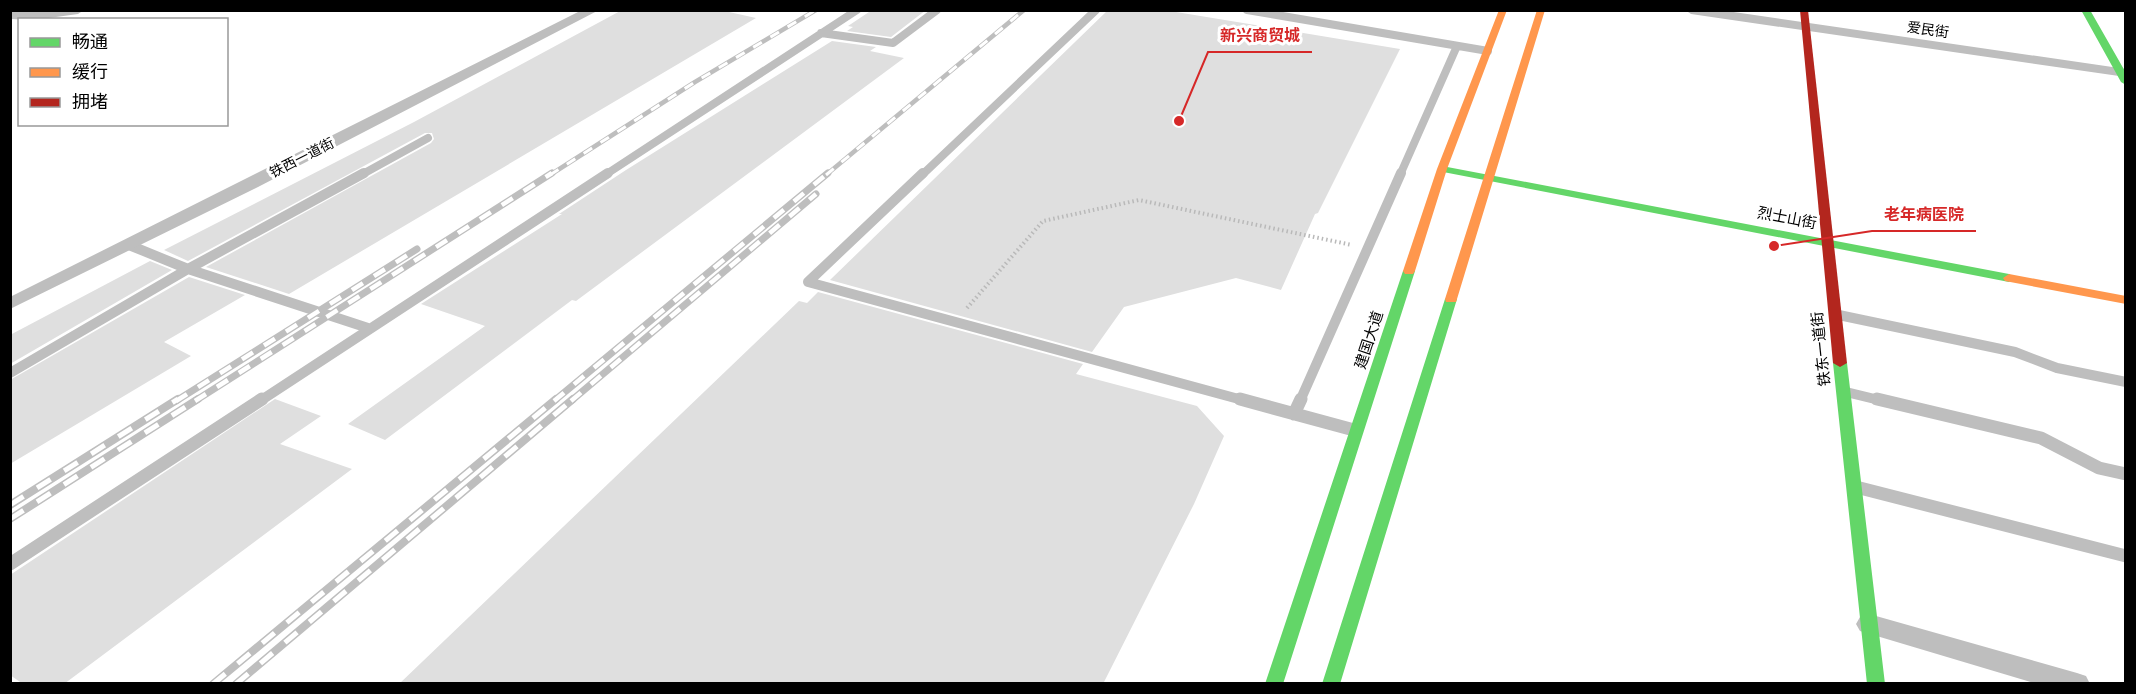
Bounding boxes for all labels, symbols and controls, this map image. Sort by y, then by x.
legend [18,18,228,126]
callout: 新兴商贸城 [1208,18,1312,52]
street label: 爱民街 [1906,19,1950,41]
text: 新兴商贸城 [1220,26,1300,45]
text: 畅通 [72,31,108,53]
text: 缓行 [72,61,108,83]
text: 拥堵 [72,91,108,113]
street label: 铁西一道街 [267,135,337,181]
callout: 老年病医院 [1872,197,1976,231]
street label: 烈士山街 [1756,203,1818,233]
text: 老年病医院 [1884,205,1964,224]
street label: 建国大道 [1351,309,1387,371]
street label: 铁东一道街 [1808,311,1834,387]

